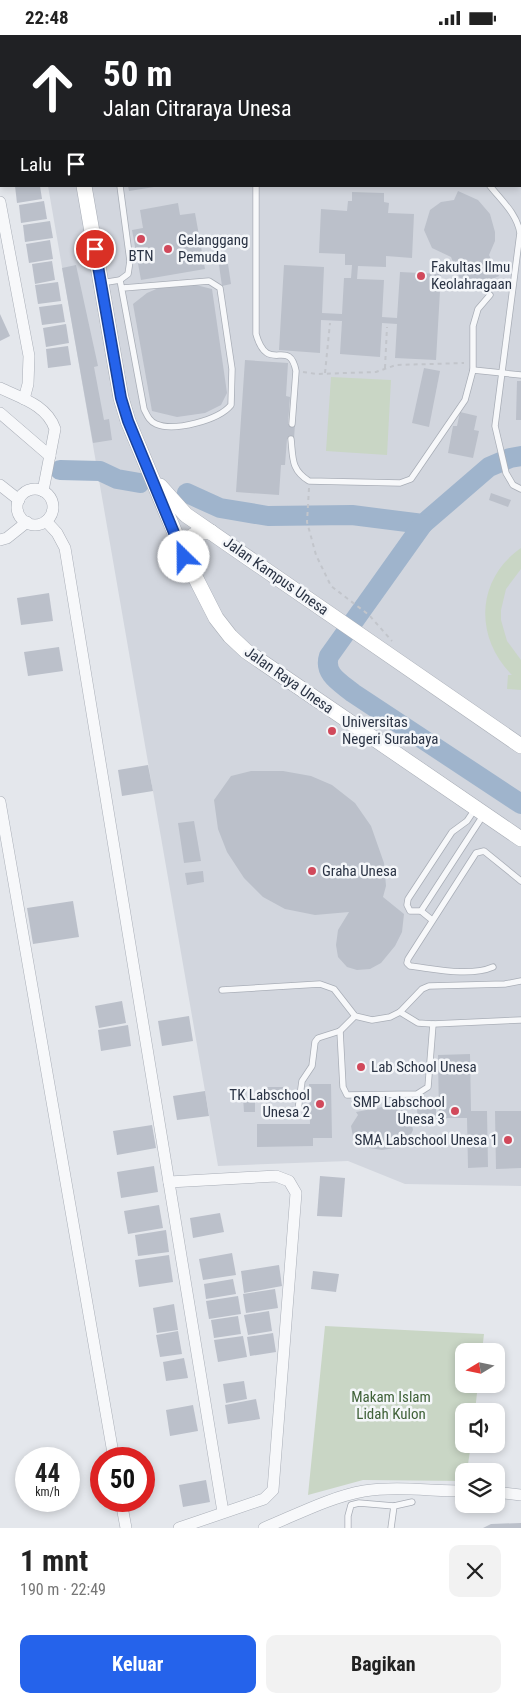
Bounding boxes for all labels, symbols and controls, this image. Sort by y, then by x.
text: 22:48 [25,6,69,29]
text: 50 m [103,54,172,95]
icon: ahead [20,55,85,120]
text: Jalan Citraraya Unesa [103,96,291,121]
icon: arrive [62,150,90,178]
text: Lalu [20,153,52,176]
pin [74,228,116,270]
place label: Gelanggang Pemuda [178,231,248,266]
marker: BTN [135,233,147,245]
icon: arrive [81,235,109,263]
marker: Gelanggang Pemuda [162,243,174,255]
place label: BTN [128,247,154,265]
place label: Fakultas Ilmu Keolahragaan [431,258,512,293]
marker: Fakultas Ilmu Keolahragaan [415,270,427,282]
position arrow [157,530,209,582]
street label: Jalan Kampus Unesa [220,533,332,619]
street label: Jalan Raya Unesa [241,643,337,717]
place label: Universitas Negeri Surabaya [342,713,439,748]
marker: Universitas Negeri Surabaya [326,725,338,737]
place label: Graha Unesa [322,862,397,880]
marker: Graha Unesa [306,865,318,877]
place label: Lab School Unesa [371,1058,477,1076]
marker: Lab School Unesa [355,1061,367,1073]
place label: TK Labschool Unesa 2 [229,1086,310,1121]
place label: SMP Labschool Unesa 3 [353,1093,445,1128]
marker: TK Labschool Unesa 2 [314,1098,326,1110]
marker: SMP Labschool Unesa 3 [449,1105,461,1117]
place label: SMA Labschool Unesa 1 [354,1131,498,1149]
marker: SMA Labschool Unesa 1 [502,1134,514,1146]
north arrow [455,1343,505,1393]
map controls [455,1343,505,1513]
park label: Makam Islam Lidah Kulon [351,1388,431,1423]
button: sound [455,1403,505,1453]
speed limit sign: 50 [90,1447,155,1512]
text: 44 [35,1459,60,1488]
button: layers [455,1463,505,1513]
text: km/h [35,1485,60,1499]
text: 1 mnt [20,1543,88,1578]
button: close [449,1545,501,1597]
text: 190 m · 22:49 [20,1580,106,1599]
button: Keluar [20,1635,256,1693]
button: Bagikan [266,1635,501,1693]

